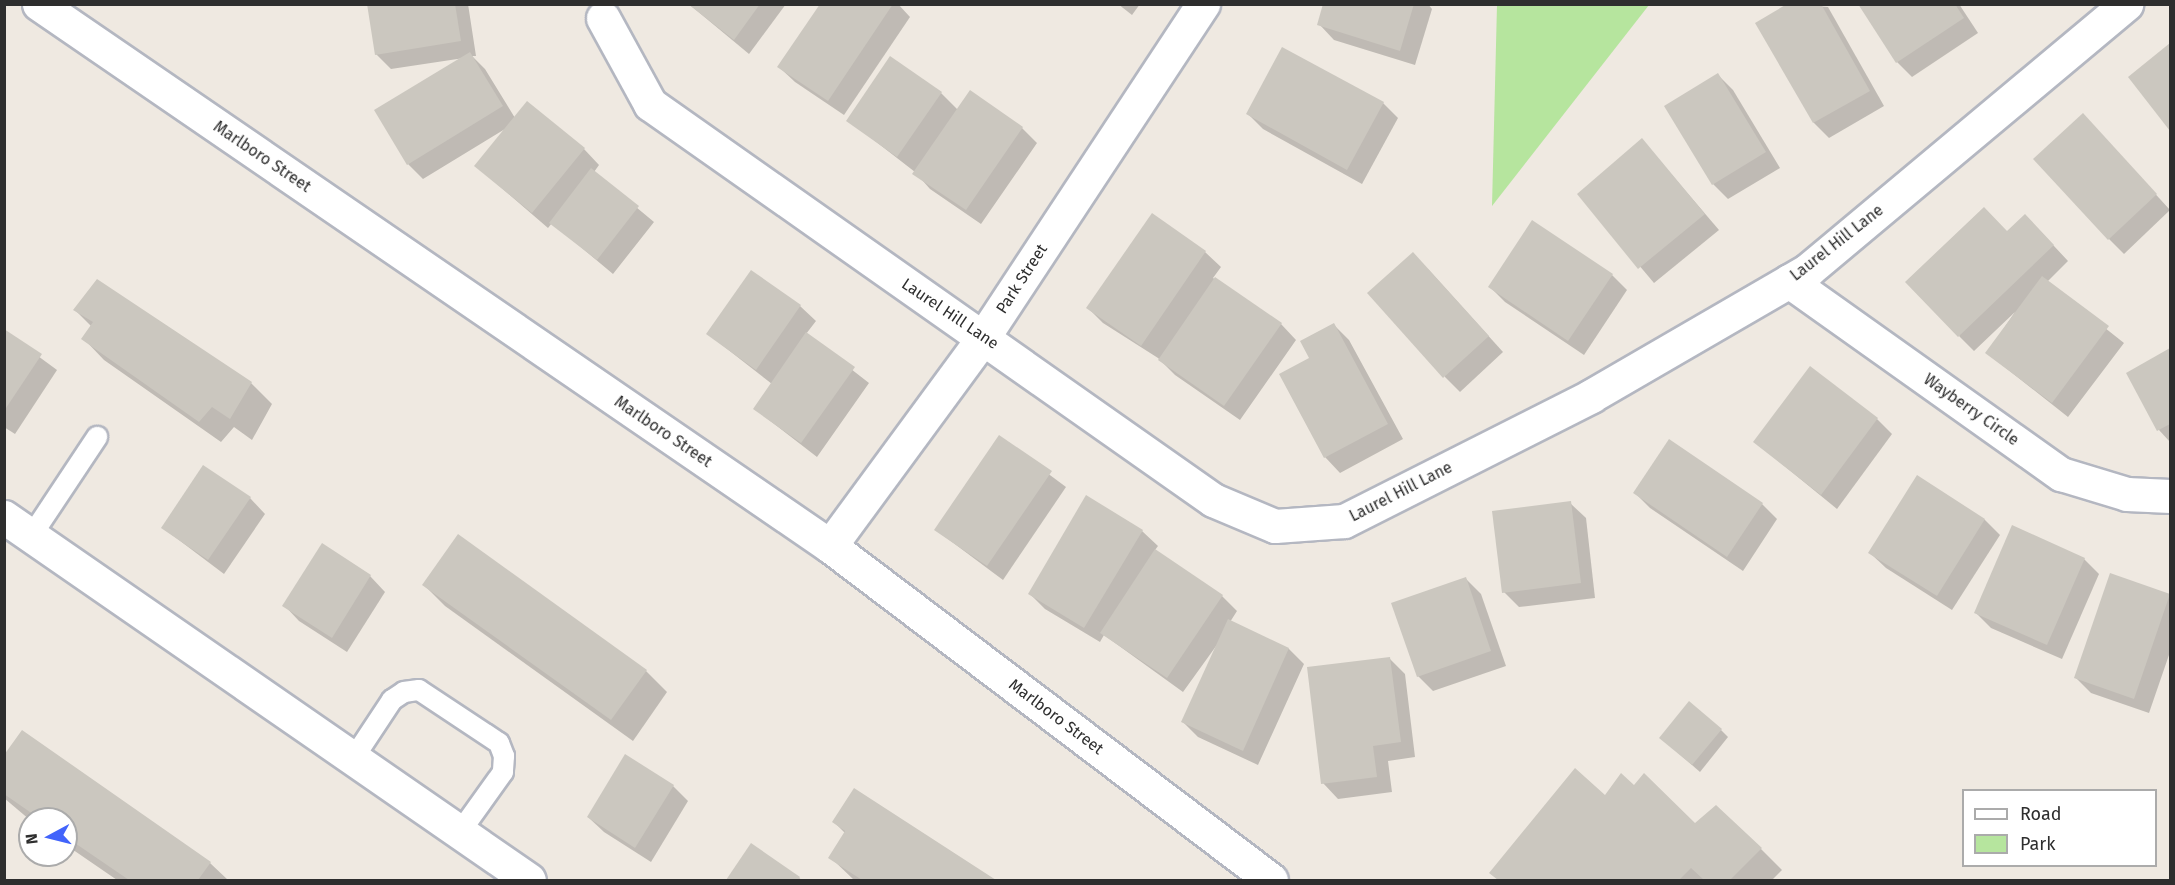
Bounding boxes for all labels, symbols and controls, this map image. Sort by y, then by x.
street label: Marlboro Street [210,117,314,197]
street label: Laurel Hill Lane [1787,201,1887,285]
street label: Park Street [992,241,1052,317]
street label: Laurel Hill Lane [898,275,1002,353]
street label: Wayberry Circle [1920,370,2022,450]
street label: Marlboro Street [611,392,715,472]
street label: Laurel Hill Lane [1346,458,1456,526]
street label: Marlboro Street [1005,675,1107,759]
legend [1962,789,2157,867]
text: Road [2020,803,2062,825]
north arrow [18,807,78,867]
text: N [22,833,42,845]
text: Park [2020,833,2055,855]

